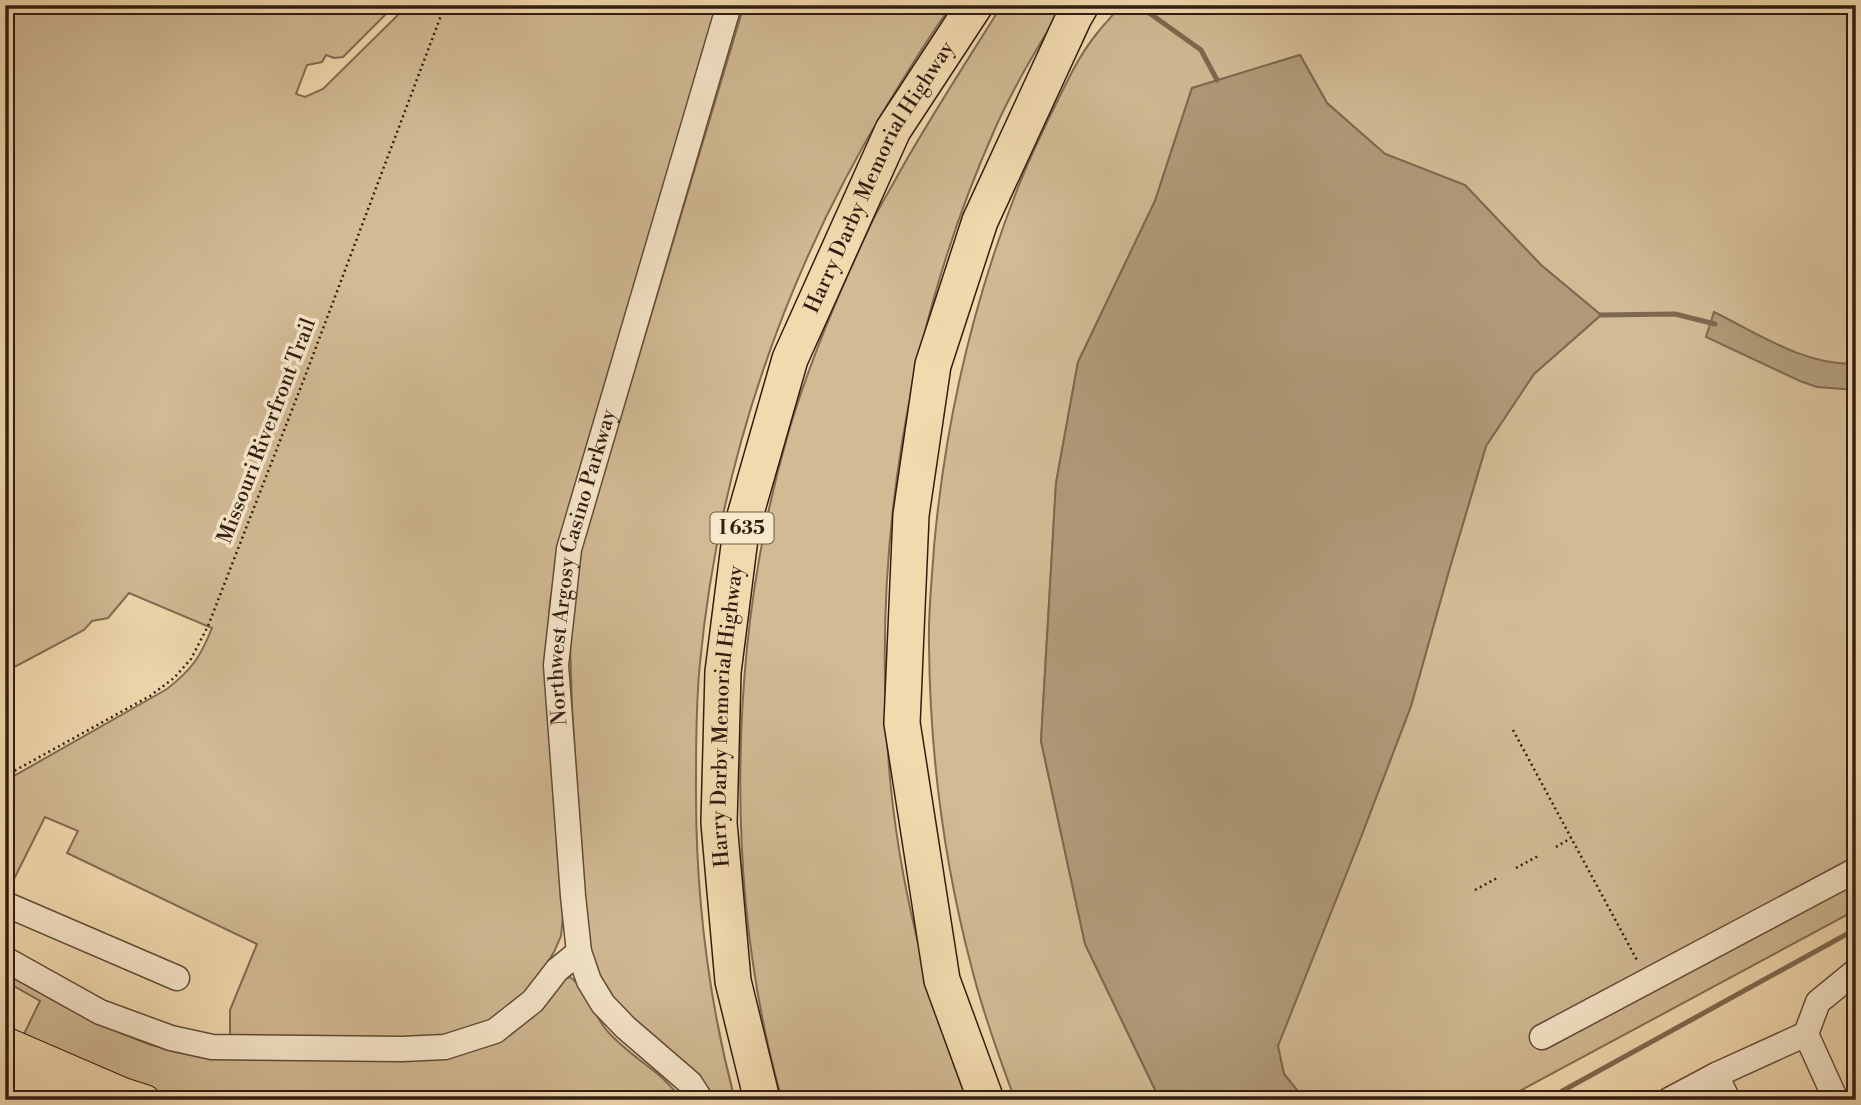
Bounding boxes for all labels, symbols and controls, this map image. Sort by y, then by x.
street label: Harry Darby Memorial Highway [799,36,961,317]
street label: Missouri Riverfront Trail [212,315,322,547]
street label: Northwest Argosy Casino Parkway [543,406,623,726]
road number: I 635 [710,512,774,544]
street label: Harry Darby Memorial Highway [706,563,749,869]

